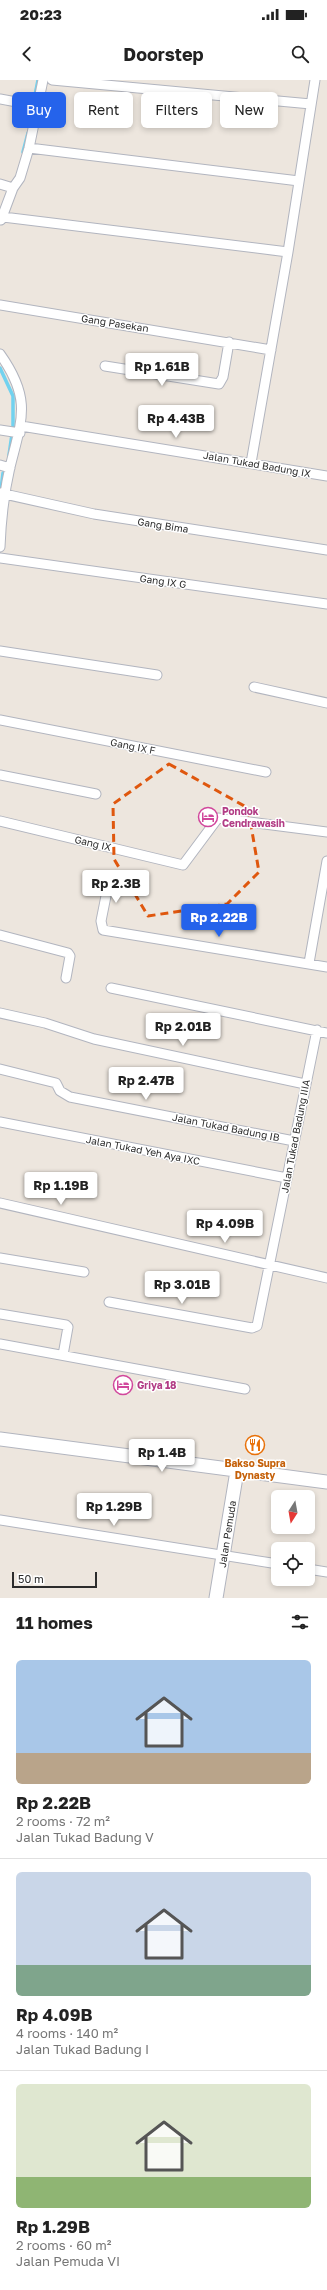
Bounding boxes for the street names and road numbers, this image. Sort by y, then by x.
street label: Gang Pasekan [80,312,150,334]
street label: Jalan Tukad Badung IX [202,449,312,479]
street label: Gang Bima [137,515,189,535]
street label: Gang IX G [139,572,187,590]
street label: Gang IX F [109,736,157,756]
street label: Gang IX [74,833,113,853]
street label: Jalan Tukad Badung IIIA [278,1078,312,1194]
street label: Jalan Tukad Badung IB [171,1111,281,1143]
street label: Jalan Tukad Yeh Aya IXC [85,1133,201,1167]
street label: Jalan Pemuda [216,1500,238,1568]

